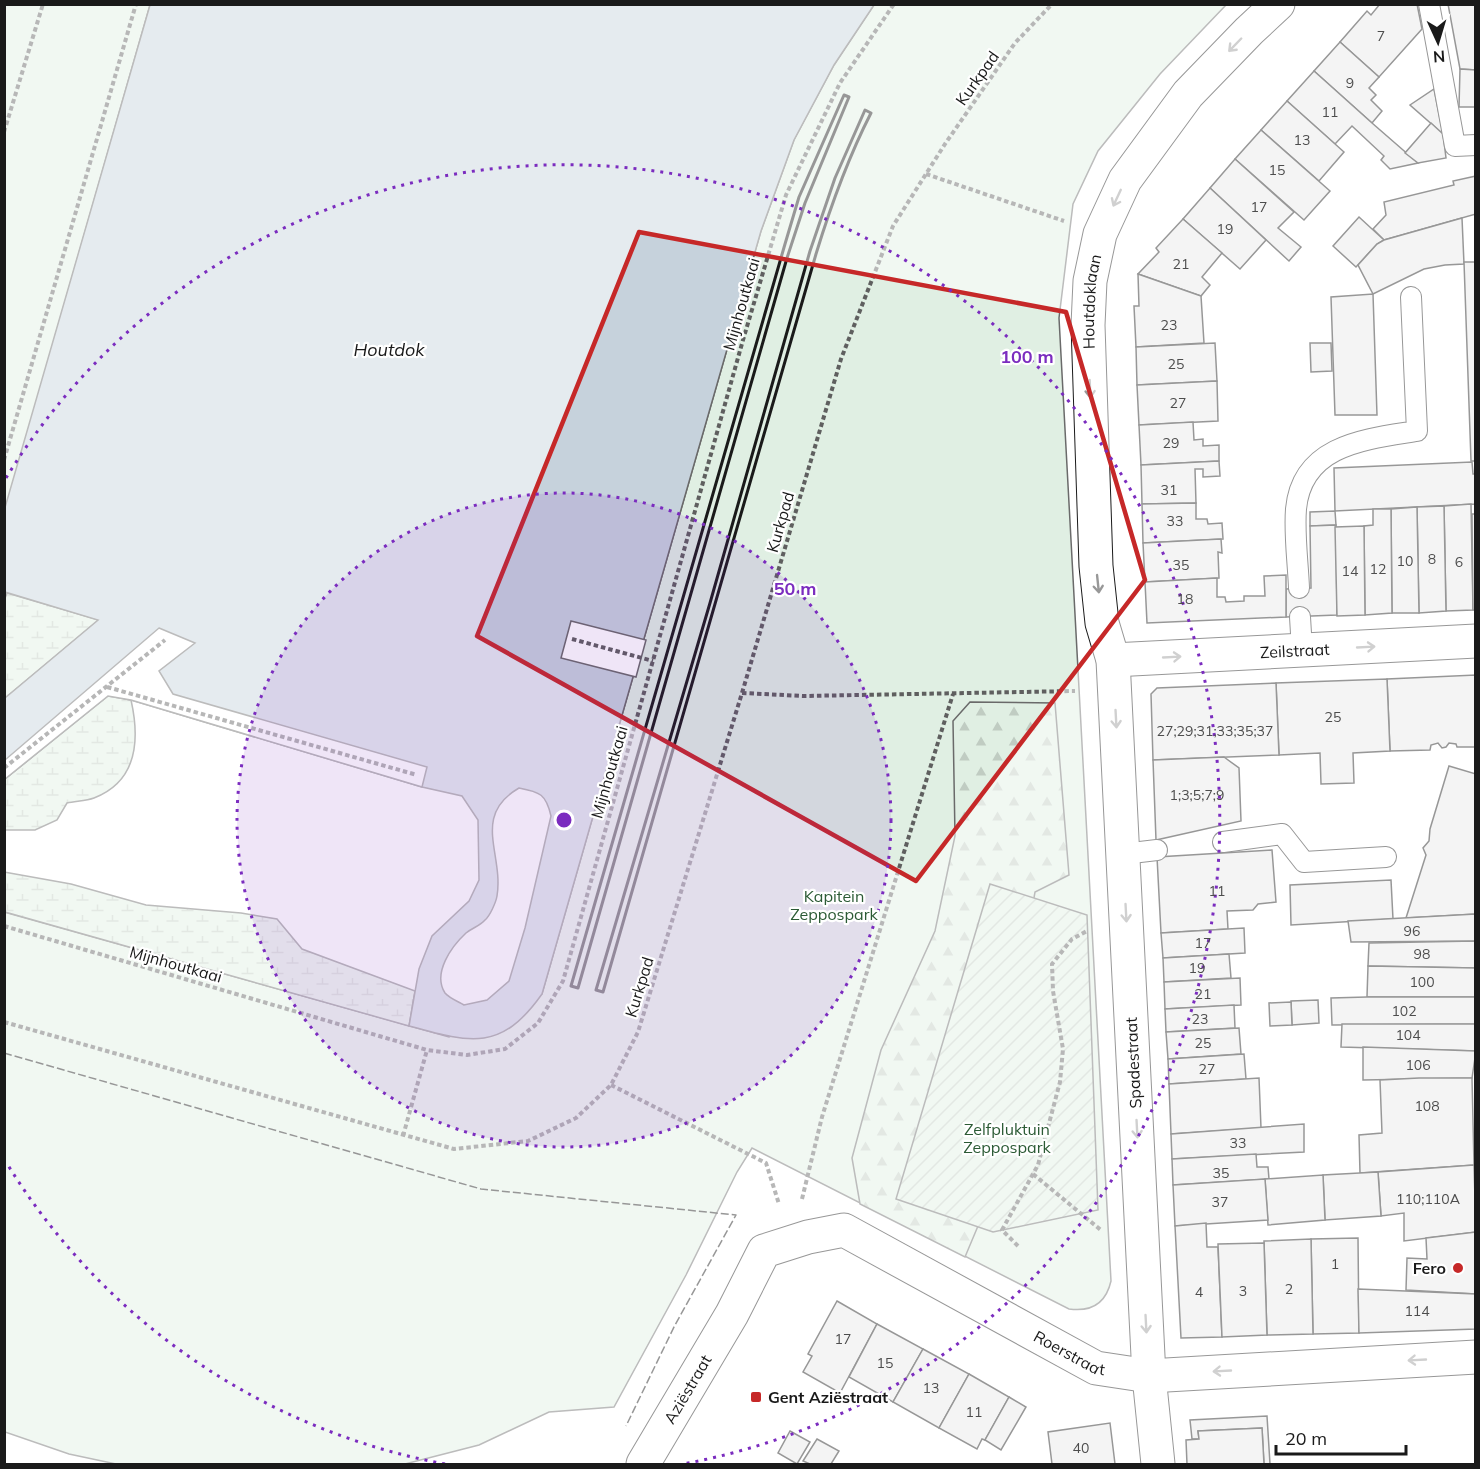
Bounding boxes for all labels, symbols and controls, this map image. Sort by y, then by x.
north arrow [1408,12,1468,72]
house number: 7 [1377,27,1385,45]
one-way arrow [1228,37,1243,52]
street label: Kurkpad [951,47,1003,109]
text: N [1432,47,1446,67]
house number: 9 [1346,74,1354,92]
house number: 11 [1322,103,1338,121]
house number: 13 [1294,131,1310,149]
house number: 15 [1269,161,1285,179]
one-way arrow [1110,189,1122,207]
house number: 17 [1251,198,1267,216]
house number: 19 [1217,220,1233,238]
street label: Houtdoklaan [1078,252,1105,350]
street label: Mijnhoutkaai [718,255,764,353]
house number: 21 [1173,255,1189,273]
house number: 23 [1161,316,1177,334]
water label: Houtdok [353,338,425,361]
text: 100 m [1000,345,1054,368]
house number: 25 [1168,355,1184,373]
one-way arrow [1085,378,1096,398]
house number: 27 [1170,394,1186,412]
house number: 29 [1163,434,1179,452]
house number: 31 [1161,481,1177,499]
street label: Kurkpad [762,489,798,555]
house number: 33 [1167,512,1183,530]
house number: 8 [1428,550,1436,568]
house number: 10 [1397,552,1413,570]
house number: 6 [1455,553,1463,571]
house number: 35 [1173,556,1189,574]
house number: 12 [1370,560,1386,578]
house number: 14 [1342,562,1359,580]
one-way arrow [1093,573,1104,593]
text: 50 m [774,577,816,600]
house number: 18 [1177,590,1193,608]
street label: Zeilstraat [1259,639,1330,662]
one-way arrow [1356,641,1376,652]
one-way arrow [1161,652,1181,663]
one-way arrow [1111,708,1122,728]
house number: 25 [1325,708,1341,726]
house number: 27;29;31;33;35;37 [1157,722,1273,740]
street label: Mijnhoutkaai [586,723,632,821]
house number: 1;3;5;7;9 [1170,786,1224,804]
centre of rings [554,810,574,830]
house number: 11 [1209,882,1225,900]
park label: Kapitein Zeppospark [790,886,879,924]
one-way arrow [1121,903,1132,923]
house number: 96 [1404,922,1420,940]
house number: 17 [1195,934,1211,952]
street label: Mijnhoutkaai [127,941,225,987]
house number: 98 [1414,945,1430,963]
street label: Kurkpad [620,954,658,1020]
house number: 19 [1189,959,1205,977]
house number: 100 [1409,973,1435,991]
house number: 21 [1195,985,1211,1003]
house number: 102 [1391,1002,1417,1020]
house number: 23 [1192,1010,1208,1028]
street label: Spadestraat [1121,1016,1145,1109]
house number: 104 [1395,1026,1421,1044]
house number: 25 [1195,1034,1211,1052]
house number: 106 [1405,1056,1431,1074]
house number: 27 [1199,1060,1215,1078]
house number: 108 [1414,1097,1440,1115]
park label: Zelfpluktuin Zeppospark [963,1119,1052,1157]
one-way arrow [1131,1119,1142,1139]
house number: 33 [1230,1134,1246,1152]
house number: 35 [1213,1164,1229,1182]
house number: 110;110A [1396,1190,1461,1208]
house number: 37 [1212,1193,1228,1211]
house number: 1 [1331,1255,1339,1273]
place label: Fero [1413,1258,1446,1278]
marker: Fero [1451,1261,1465,1275]
house number: 2 [1285,1280,1293,1298]
house number: 3 [1239,1282,1247,1300]
house number: 4 [1195,1283,1204,1301]
house number: 114 [1404,1302,1430,1320]
one-way arrow [1141,1313,1152,1333]
street label: Roerstraat [1030,1326,1107,1379]
house number: 17 [835,1330,851,1348]
street label: Aziëstraat [659,1351,716,1427]
house number: 15 [877,1354,893,1372]
one-way arrow [1408,1355,1428,1366]
one-way arrow [1213,1366,1233,1377]
house number: 13 [923,1379,939,1397]
place label: Gent Aziëstraat [768,1387,888,1407]
marker: Gent Aziëstraat [749,1390,763,1404]
house number: 11 [966,1403,982,1421]
scale bar [1276,1418,1406,1456]
text: 20 m [1285,1427,1327,1450]
house number: 40 [1073,1439,1089,1457]

